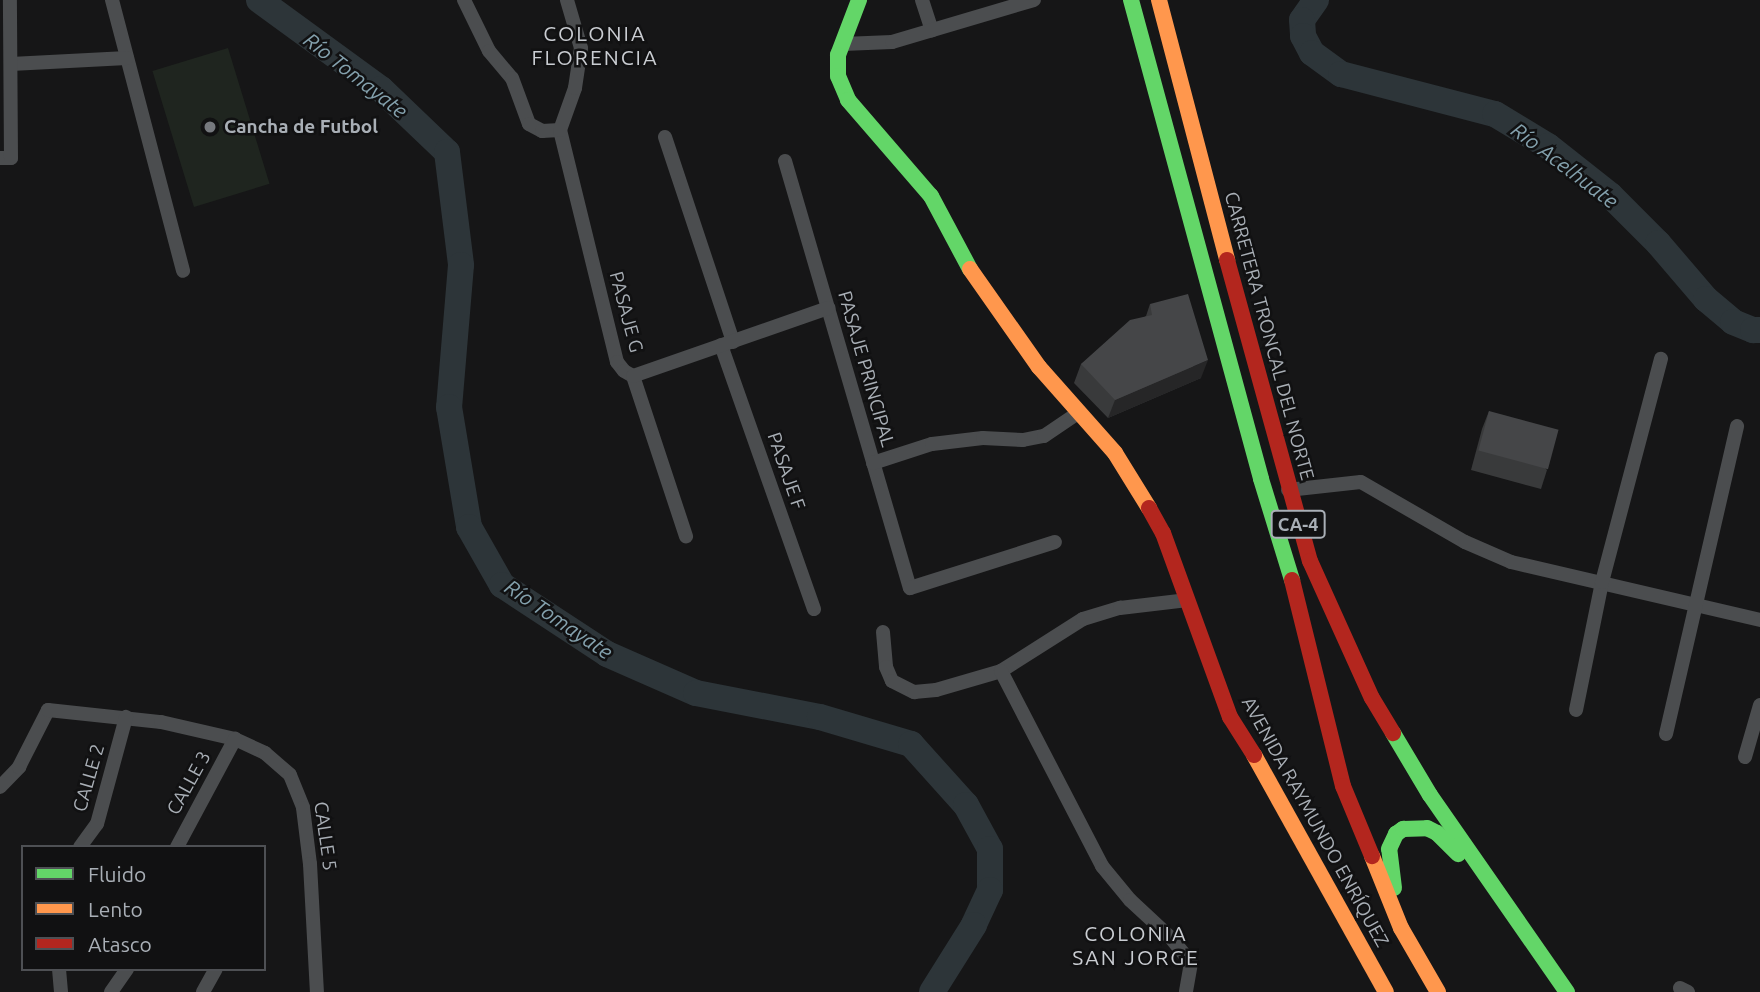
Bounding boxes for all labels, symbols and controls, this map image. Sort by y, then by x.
district label: COLONIA FLORENCIA [533,20,657,70]
water label: Río Tomayate [299,27,413,123]
place label: Cancha de Futbol [224,116,378,138]
water label: Río Acelhuate [1507,117,1623,213]
marker: Cancha de Futbol [202,119,218,135]
street label: CARRETERA TRONCAL DEL NORTE [1219,189,1319,483]
street label: PASAJE G [604,269,648,355]
street label: PASAJE PRINCIPAL [833,288,899,450]
street label: PASAJE F [762,429,810,513]
road number: CA-4 [1270,510,1326,538]
water label: Río Tomayate [500,574,618,664]
street label: AVENIDA RAYMUNDO ENRÍQUEZ [1237,693,1393,951]
street label: CALLE 2 [68,741,110,815]
street label: CALLE 3 [162,747,216,819]
street label: CALLE 5 [309,800,341,872]
legend [21,845,266,971]
text: Fluido [88,862,146,886]
text: Lento [88,897,143,921]
district label: COLONIA SAN JORGE [1073,920,1199,970]
text: Atasco [88,932,152,956]

